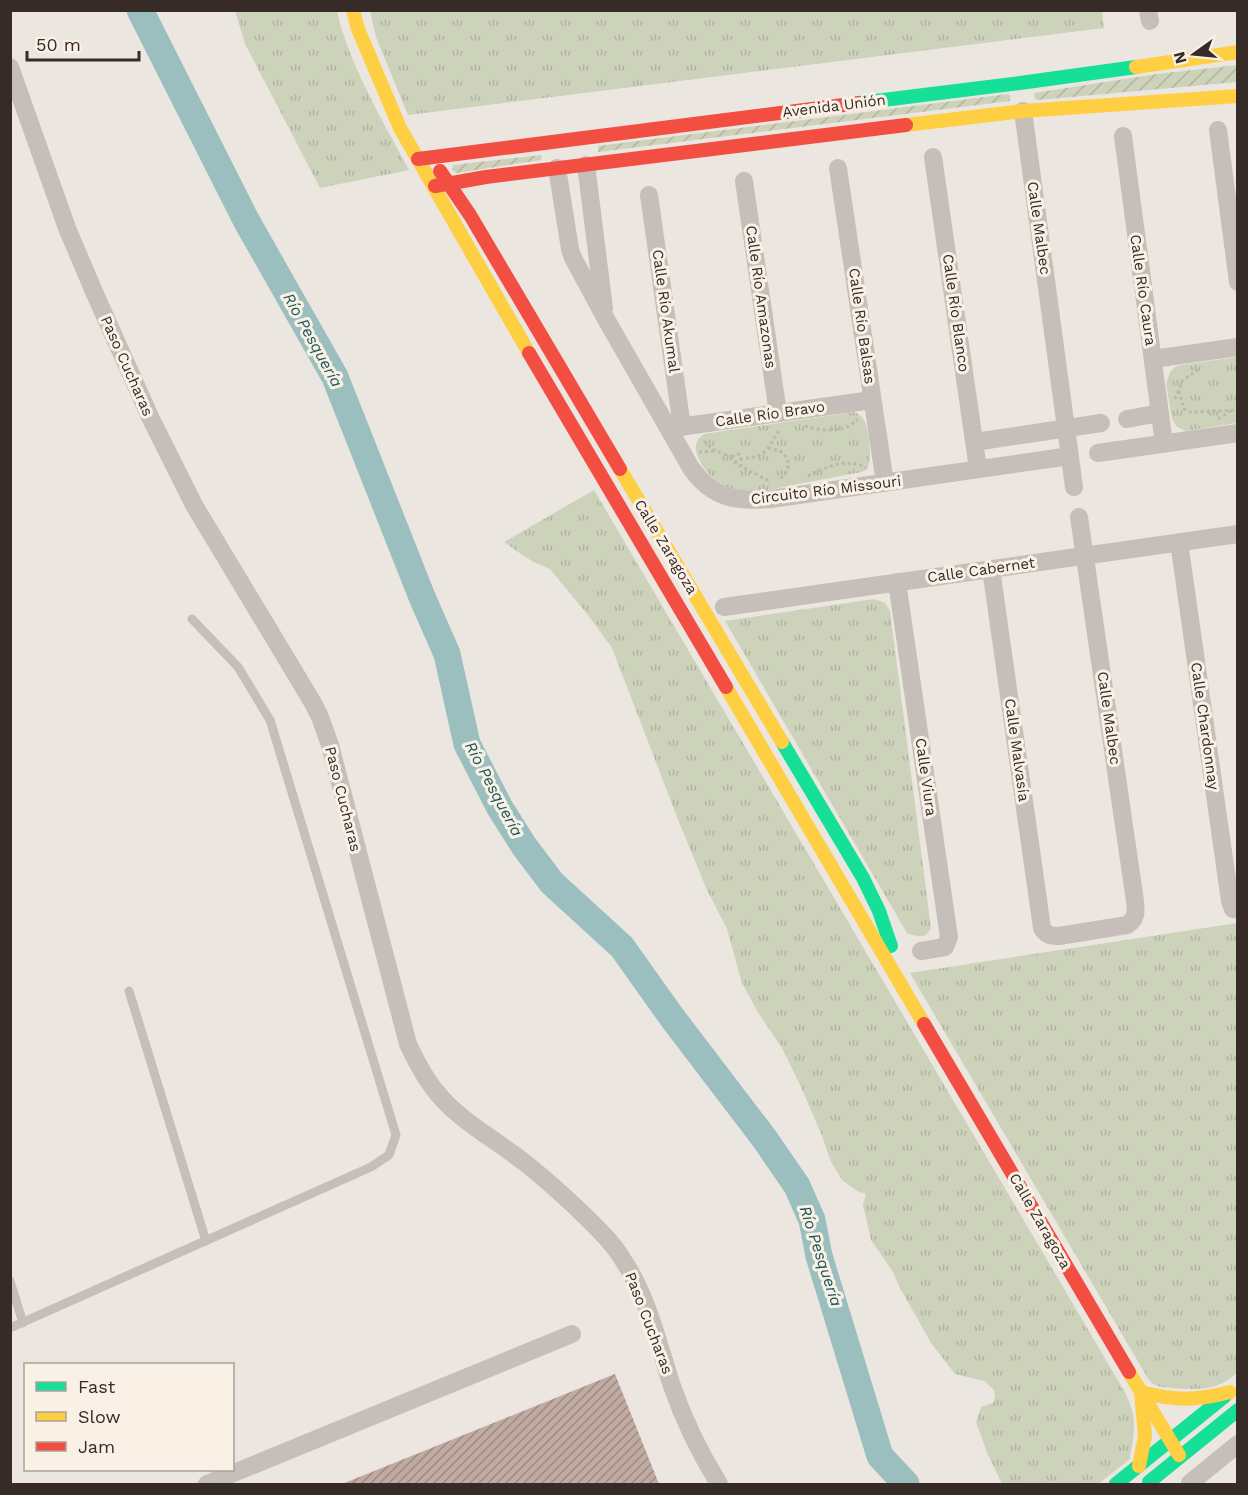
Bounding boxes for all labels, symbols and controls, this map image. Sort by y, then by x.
scale bar [27,24,140,62]
north arrow [1164,24,1224,84]
text: 50 m [36,34,81,55]
text: N [1169,50,1191,66]
street label: Avenida Unión [781,91,887,121]
street label: Calle Malbec [1024,180,1054,276]
street label: Calle Río Amazonas [742,224,780,370]
street label: Calle Río Caura [1126,233,1160,347]
street label: Calle Río Akumal [648,248,684,374]
street label: Calle Río Blanco [939,253,973,373]
street label: Calle Río Balsas [845,267,879,385]
water label: Río Pesquería [279,290,347,391]
street label: Paso Cucharas [97,313,157,419]
street label: Calle Río Bravo [714,397,826,431]
street label: Circuito Río Missouri [750,472,902,508]
street label: Calle Zaragoza [631,496,702,598]
street label: Calle Cabernet [926,553,1037,586]
street label: Calle Chardonnay [1187,661,1223,791]
street label: Calle Malbec [1094,670,1124,766]
street label: Calle Malvasía [1001,697,1033,803]
street label: Calle Viura [912,737,940,818]
water label: Río Pesquería [461,738,527,840]
street label: Paso Cucharas [321,745,365,854]
street label: Calle Zaragoza [1005,1170,1075,1272]
water label: Río Pesquería [796,1203,846,1309]
street label: Paso Cucharas [621,1270,677,1377]
legend [24,1363,234,1471]
text: Fast [78,1376,116,1397]
text: Slow [78,1406,121,1427]
text: Jam [78,1436,115,1457]

